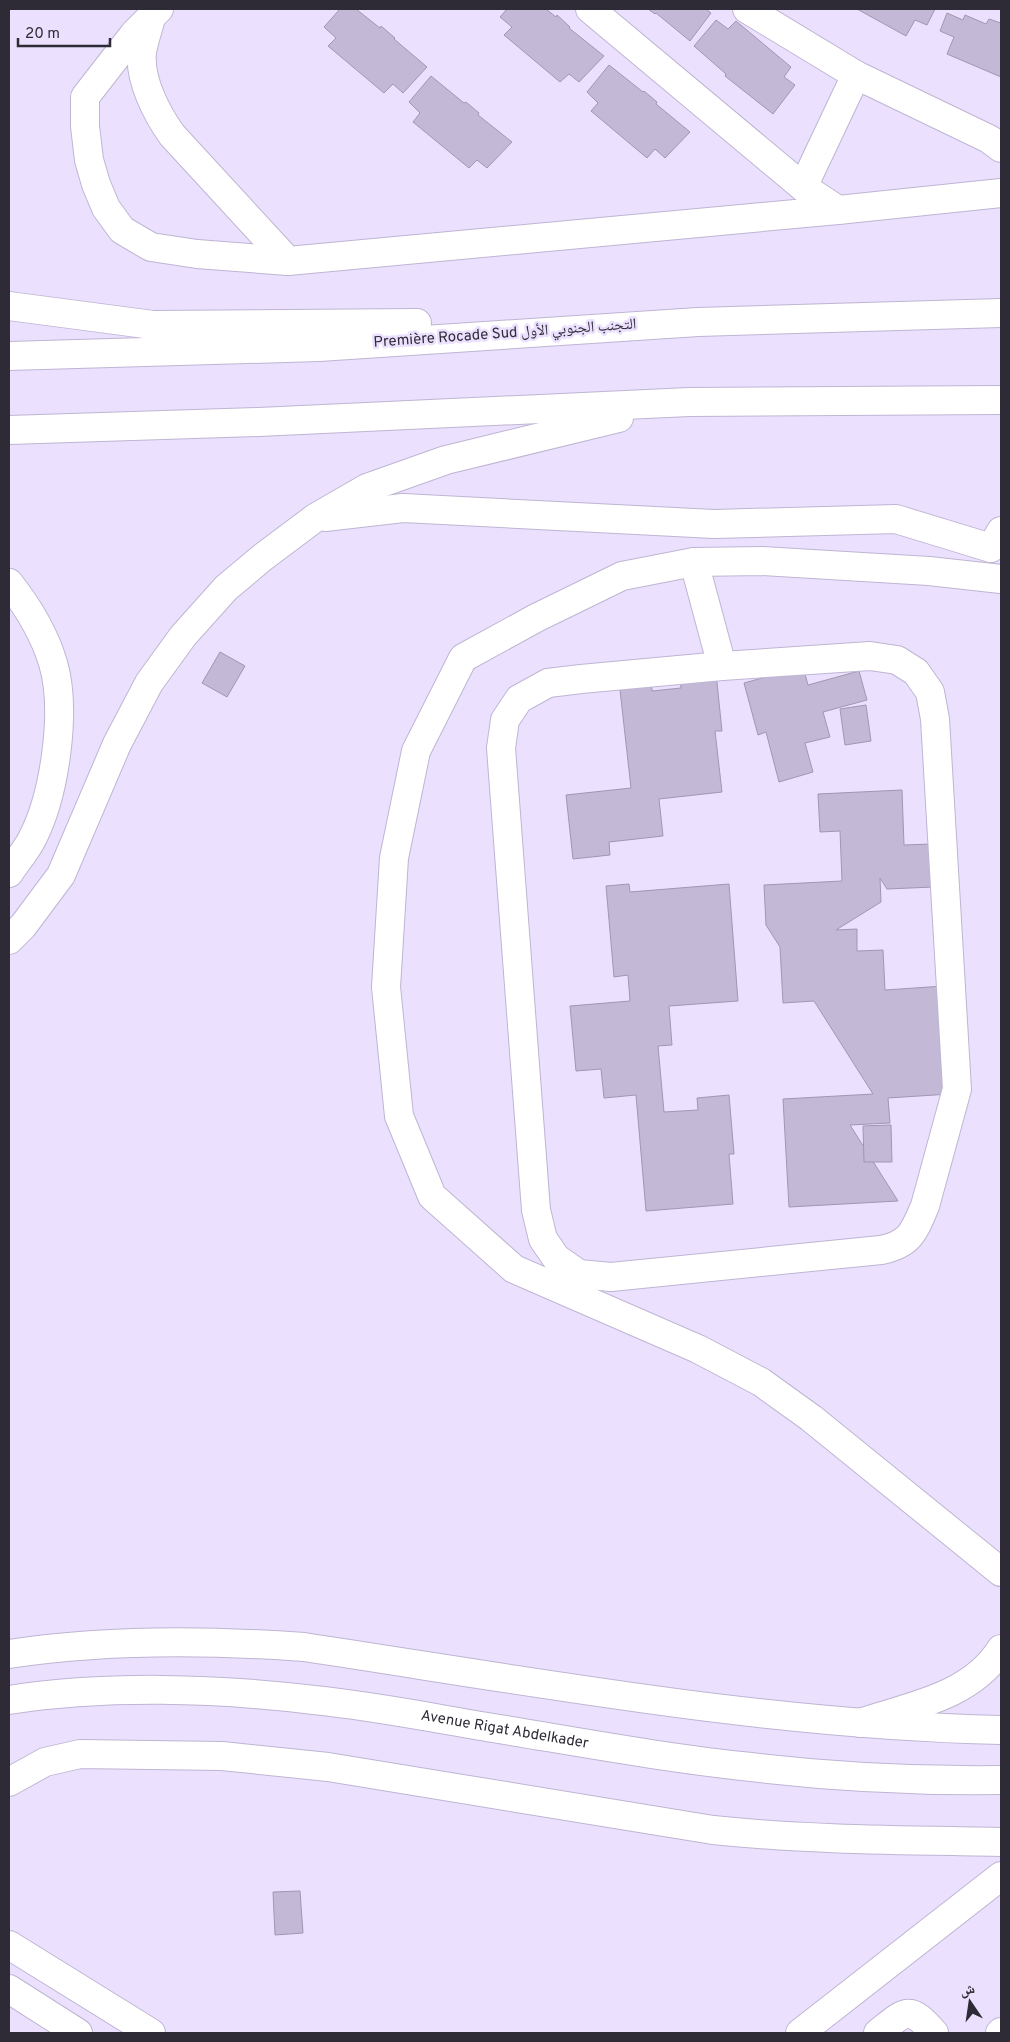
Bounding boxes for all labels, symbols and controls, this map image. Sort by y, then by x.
scale bar [18,15,110,47]
text: 20 m [25,25,60,44]
street label: Première Rocade Sud التجنب الجنوبي الأول [373,315,637,353]
street label: Avenue Rigat Abdelkader [419,1706,590,1753]
north arrow [945,1977,995,2027]
text: ش [958,1981,977,2001]

